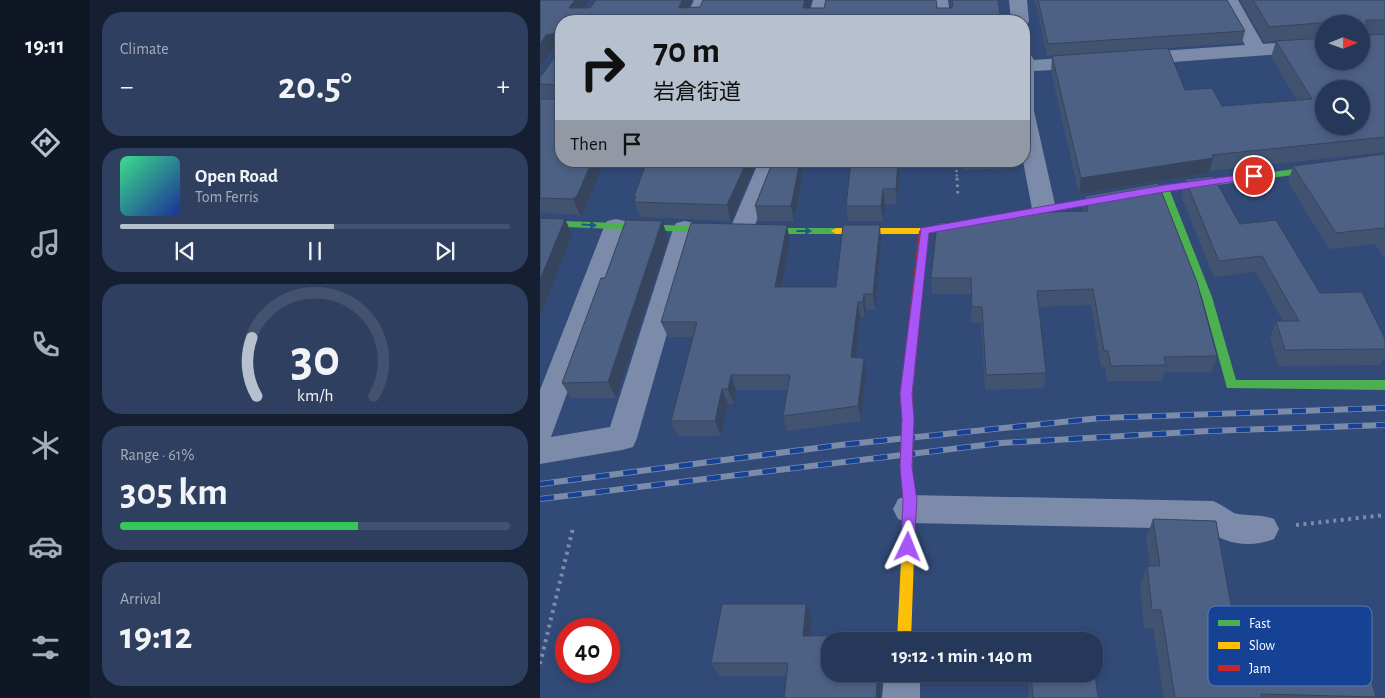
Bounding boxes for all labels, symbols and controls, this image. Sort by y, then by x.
north arrow [1315,15,1370,70]
map controls [1315,15,1370,135]
text: 70 m [653,34,720,69]
text: 19:11 [25,35,65,57]
icon: right [570,35,635,100]
text: Climate [120,41,169,57]
text: 20.5° [278,68,352,106]
text: − [120,73,133,101]
text: + [497,73,510,101]
button: search [1315,80,1370,135]
text: 岩倉街道 [653,81,741,103]
icon: directions [28,125,63,160]
icon: arrive [618,130,646,158]
text: Then [570,135,608,154]
pin [1233,155,1275,197]
icon: arrive [1240,162,1268,190]
text: Open Road [195,167,278,186]
text: Tom Ferris [195,189,259,205]
one-way arrow [581,222,597,230]
icon: music [28,226,63,261]
one-way arrow [796,227,812,235]
icon: previous [171,237,199,265]
icon: pause [301,237,329,265]
icon: next [431,237,459,265]
icon: phone [28,327,63,362]
text: 30 [290,333,340,385]
text: km/h [297,387,333,405]
icon: climate [28,428,63,463]
text: Range · 61% [120,447,194,463]
text: 305 km [120,474,228,512]
position arrow [881,520,933,572]
icon: car [28,529,63,564]
text: Arrival [120,591,161,607]
legend [1208,606,1372,686]
text: Fast [1249,617,1271,631]
text: 19:12 [120,618,192,656]
speed limit sign: 40 [555,618,620,683]
icon: filters [28,630,63,665]
text: Slow [1249,639,1276,653]
text: 19:12 · 1 min · 140 m [892,647,1032,666]
text: Jam [1249,662,1271,676]

